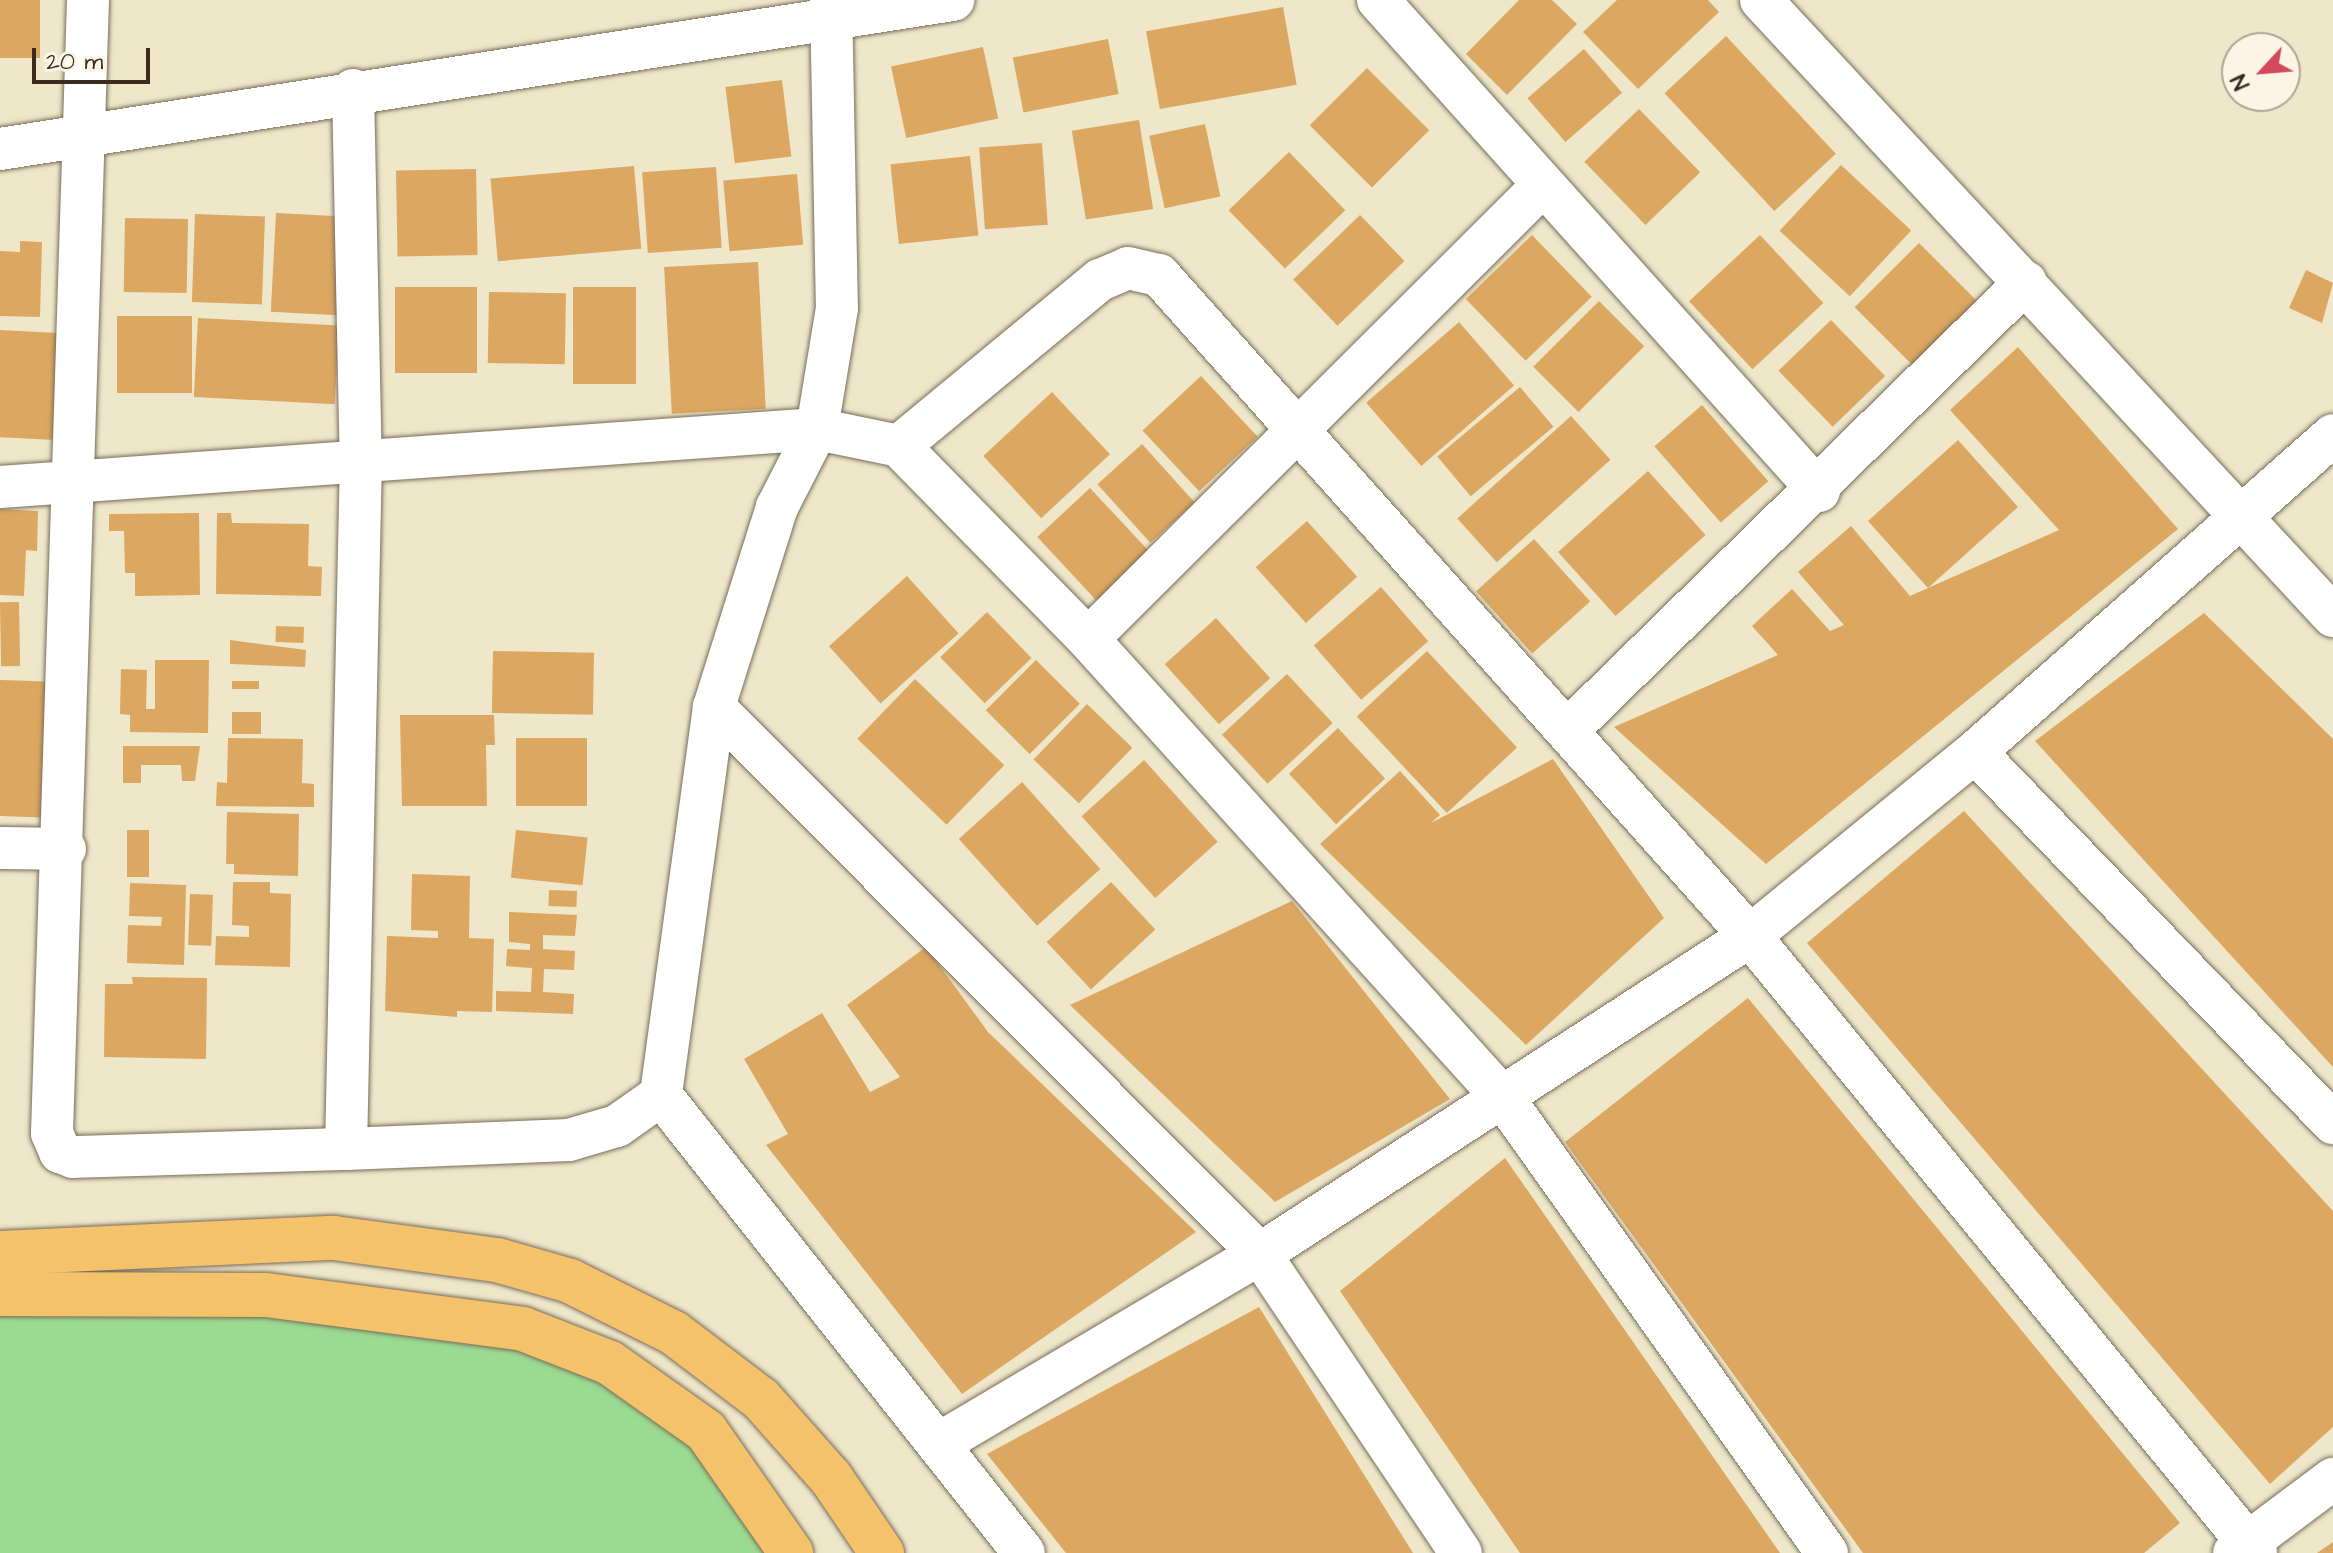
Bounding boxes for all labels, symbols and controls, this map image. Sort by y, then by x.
scale bar [36,32,154,82]
north arrow [2221,32,2301,112]
text: 20 m [46,45,103,79]
text: N [2224,69,2258,95]

